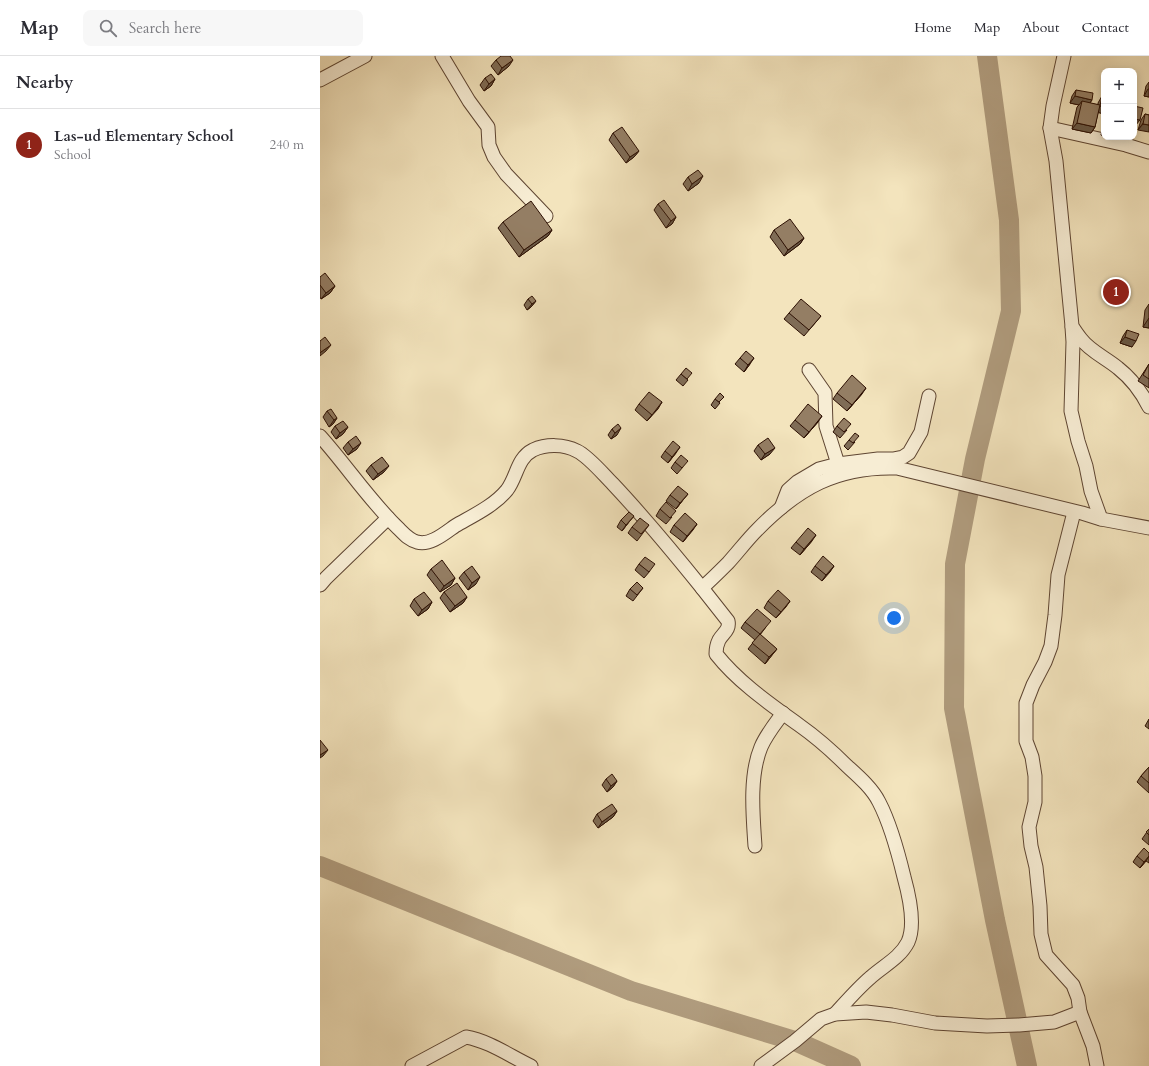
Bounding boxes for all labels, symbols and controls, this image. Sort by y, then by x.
search box [83,10,363,46]
text: Map [20,15,59,41]
icon: search [97,17,119,39]
text: Search here [129,18,201,38]
text: Home [914,18,952,37]
text: Map [974,18,1000,37]
text: About [1022,18,1059,37]
text: Contact [1081,18,1129,37]
map controls [1101,68,1137,140]
button: + [1101,68,1137,104]
text: Nearby [16,71,73,94]
button: − [1101,104,1137,140]
text: Las-ud Elementary School [54,126,234,146]
text: 1 [26,136,32,154]
text: 240 m [270,136,304,154]
text: School [54,146,91,164]
pin: 1 [1103,277,1129,307]
your location [884,608,904,628]

